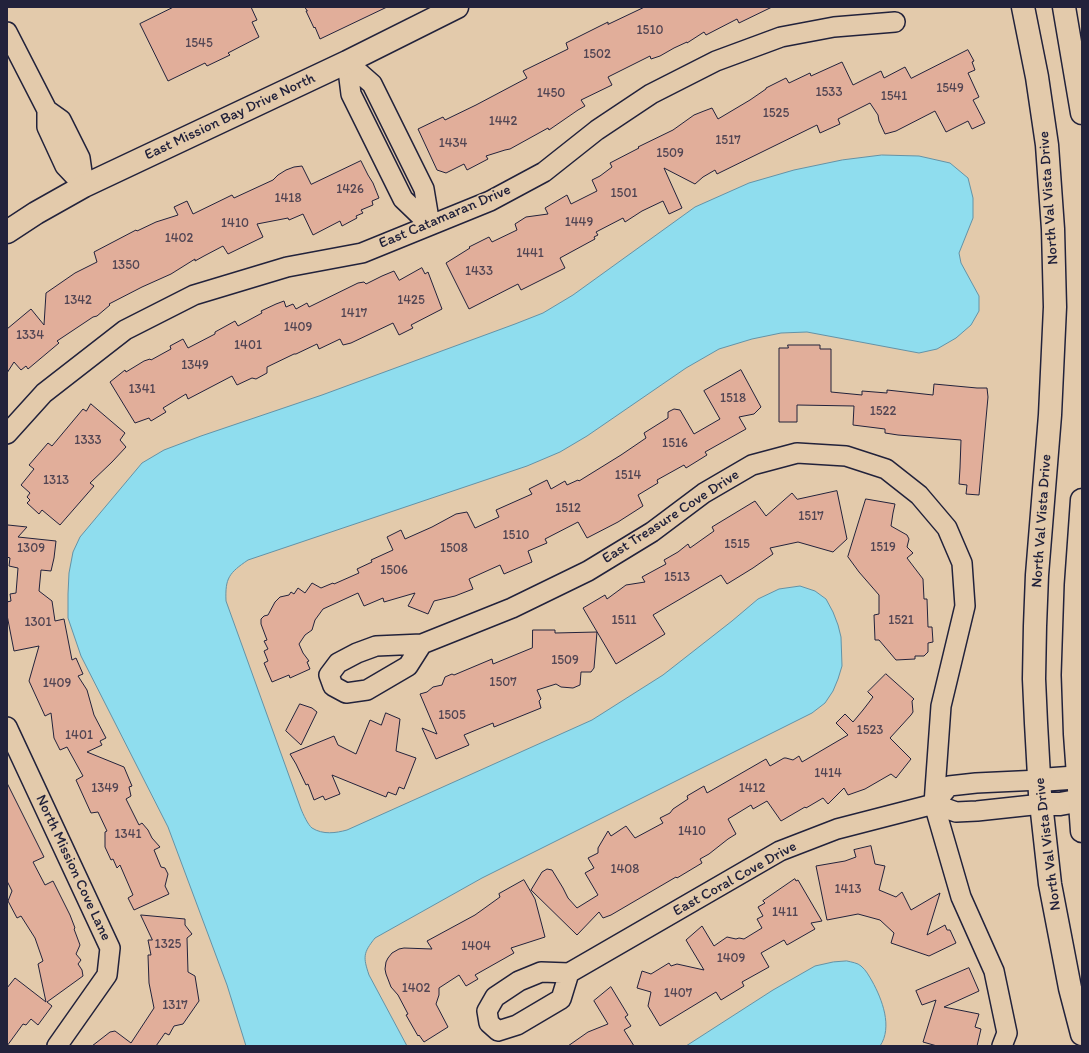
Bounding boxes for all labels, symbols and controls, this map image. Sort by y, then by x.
house number: 1510 [637,23,663,39]
house number: 1545 [185,36,213,52]
house number: 1502 [583,47,611,63]
street label: East Mission Bay Drive North [142,69,318,165]
house number: 1549 [936,81,964,97]
house number: 1533 [815,85,843,101]
house number: 1450 [537,86,565,102]
house number: 1541 [881,89,907,105]
house number: 1525 [763,106,789,122]
house number: 1442 [489,114,517,130]
street label: North Val Vista Drive [1035,131,1063,265]
house number: 1517 [715,133,741,149]
house number: 1434 [439,136,467,152]
house number: 1509 [656,146,684,162]
street label: East Catamaran Drive [376,181,514,253]
house number: 1426 [336,182,364,198]
house number: 1501 [611,186,637,202]
house number: 1418 [274,191,302,207]
house number: 1449 [565,215,593,231]
house number: 1410 [221,216,249,232]
house number: 1402 [165,231,193,247]
house number: 1441 [516,246,544,262]
house number: 1350 [112,258,140,274]
house number: 1433 [465,264,493,280]
house number: 1342 [64,293,92,309]
house number: 1425 [397,293,425,309]
house number: 1417 [341,306,367,322]
house number: 1409 [284,320,312,336]
house number: 1334 [16,328,44,344]
house number: 1401 [234,338,262,354]
house number: 1349 [181,358,209,374]
house number: 1341 [129,382,155,398]
house number: 1518 [720,391,746,407]
house number: 1522 [870,404,896,420]
house number: 1333 [74,433,102,449]
house number: 1516 [662,436,688,452]
street label: North Val Vista Drive [1028,454,1056,588]
street label: East Treasure Cove Drive [599,466,743,568]
house number: 1514 [615,468,641,484]
house number: 1313 [43,473,69,489]
house number: 1512 [555,501,581,517]
house number: 1517 [798,509,824,525]
house number: 1510 [503,528,529,544]
house number: 1515 [724,537,750,553]
house number: 1519 [870,540,896,556]
house number: 1309 [17,541,45,557]
house number: 1508 [440,541,468,557]
house number: 1506 [380,563,408,579]
house number: 1513 [664,570,690,586]
house number: 1511 [612,613,636,629]
house number: 1521 [888,613,914,629]
house number: 1301 [24,615,52,631]
house number: 1509 [551,653,579,669]
house number: 1507 [489,675,517,691]
house number: 1409 [43,676,71,692]
house number: 1505 [438,708,466,724]
house number: 1523 [857,723,883,739]
house number: 1401 [65,728,93,744]
house number: 1414 [814,766,842,782]
street label: North Val Vista Drive [1031,776,1065,912]
house number: 1349 [91,781,119,797]
house number: 1412 [739,781,765,797]
street label: North Mission Cove Lane [31,792,115,944]
house number: 1410 [678,824,706,840]
house number: 1341 [115,827,141,843]
street label: East Coral Cove Drive [670,838,800,920]
house number: 1408 [611,862,639,878]
house number: 1413 [835,882,861,898]
house number: 1411 [772,905,798,921]
house number: 1325 [155,937,181,953]
house number: 1404 [461,939,491,955]
house number: 1409 [717,951,745,967]
house number: 1402 [402,981,430,997]
house number: 1407 [664,986,692,1002]
house number: 1317 [162,998,188,1014]

